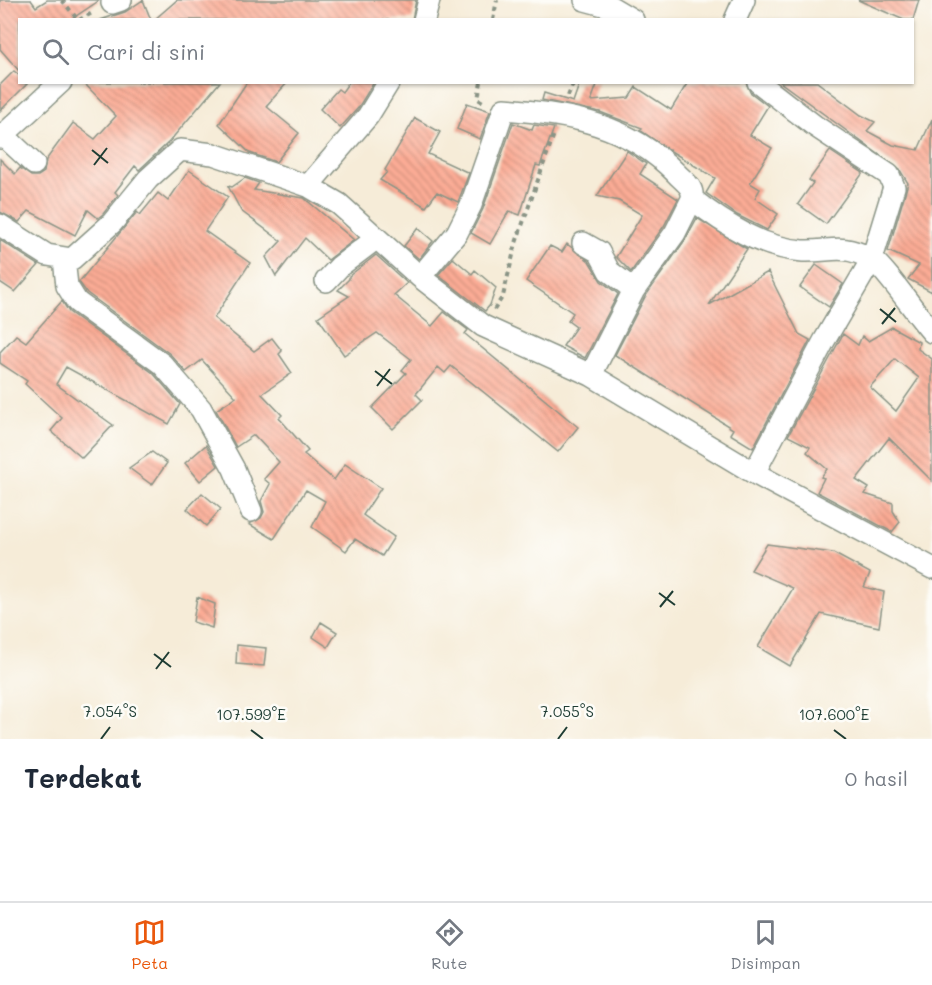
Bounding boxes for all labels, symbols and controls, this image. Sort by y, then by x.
search box [18,18,914,84]
icon: search [39,35,72,68]
text: Cari di sini [87,37,205,66]
text: 7.054°S [83,701,137,721]
text: 7.055°S [540,701,594,721]
text: 107.599°E [216,704,286,724]
text: 107.600°E [799,704,870,724]
text: Terdekat [24,761,142,795]
text: 0 hasil [845,765,908,791]
tab: Peta [132,916,168,973]
tab: Rute [431,916,467,973]
tab: Disimpan [730,916,800,973]

